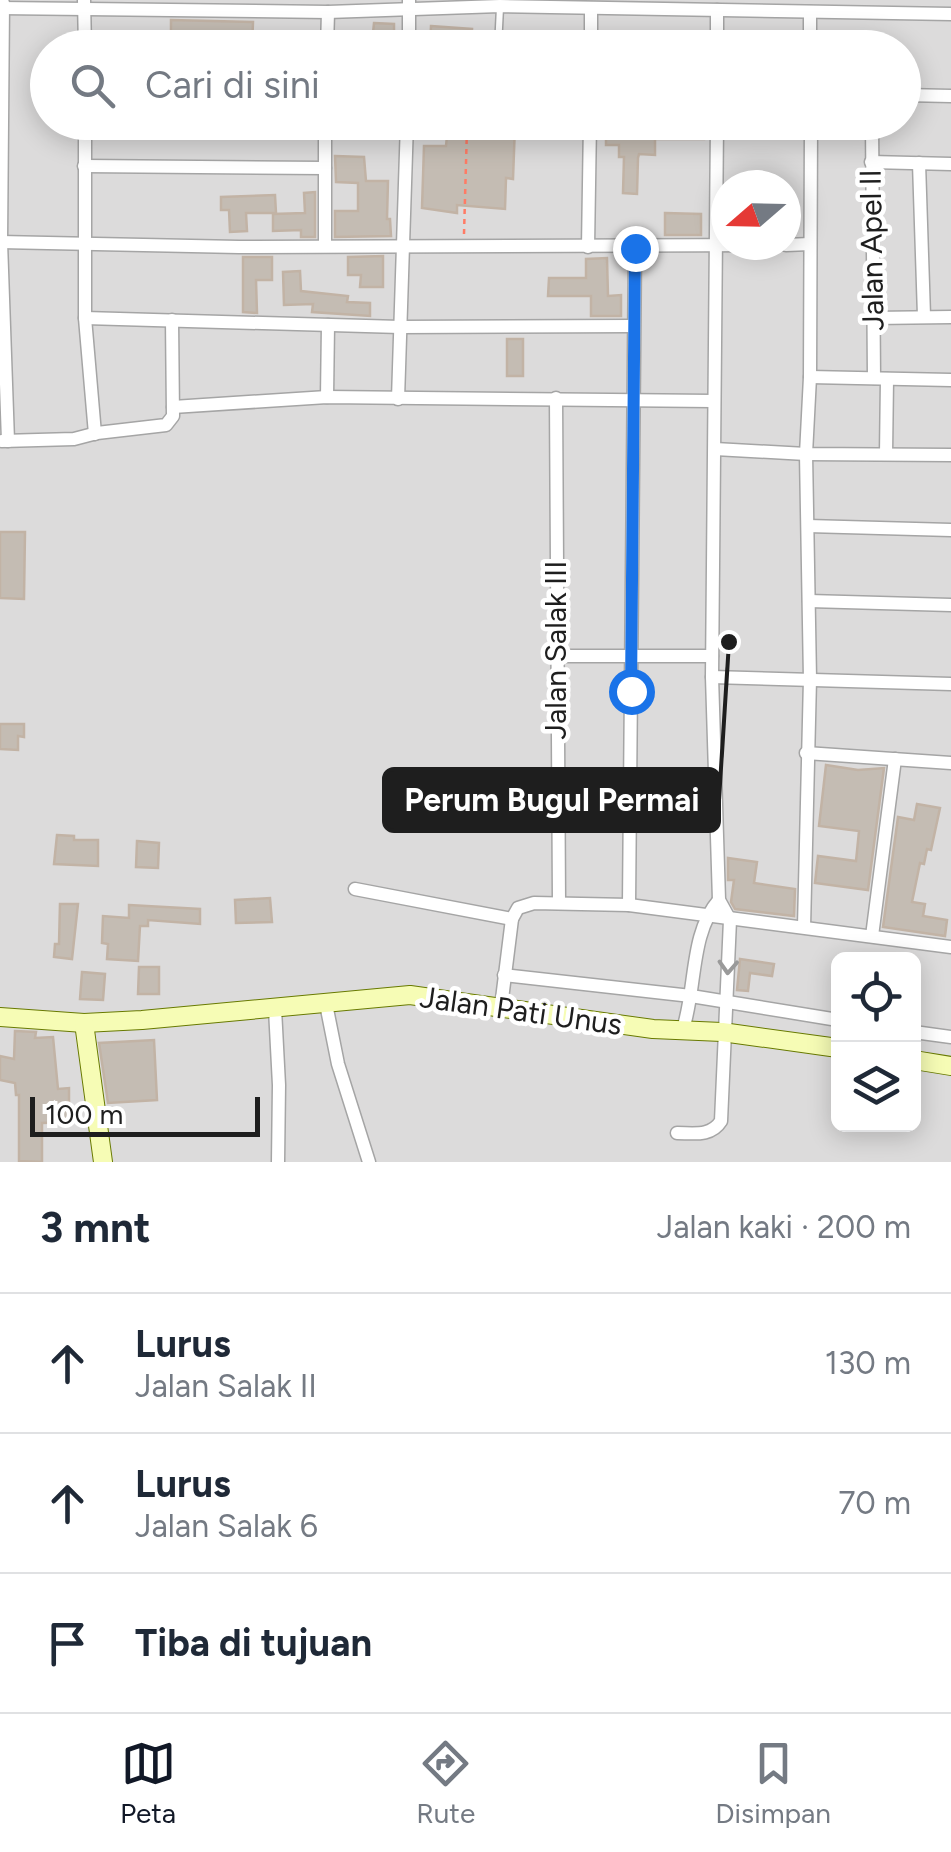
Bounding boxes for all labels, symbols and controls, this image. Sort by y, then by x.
search box [30,30,921,140]
icon: search [65,58,120,113]
text: Cari di sini [145,62,320,108]
street label: Jalan Apel II [852,169,891,331]
north arrow [711,170,801,260]
route end [613,226,659,272]
street label: Jalan Salak III [537,561,574,739]
route start [609,669,655,715]
callout: Perum Bugul Permai [384,769,719,831]
text: Perum Bugul Permai [404,781,700,819]
map controls [831,952,921,1132]
button: locate [831,952,921,1042]
one-way arrow [717,959,738,975]
street label: Jalan Pati Unus [418,978,624,1043]
button: layers [831,1042,921,1132]
scale bar [30,1092,260,1136]
text: 100 m [45,1097,123,1131]
text: 3 mnt [40,1202,151,1253]
text: Jalan kaki · 200 m [657,1208,911,1246]
text: Lurus [135,1321,231,1367]
icon: ahead [40,1336,95,1391]
text: 130 m [825,1344,911,1382]
text: Jalan Salak II [135,1367,317,1405]
text: Lurus [135,1461,231,1507]
icon: ahead [40,1476,95,1531]
text: 70 m [838,1484,911,1522]
text: Jalan Salak 6 [135,1507,318,1545]
icon: arrive [40,1616,95,1671]
text: Tiba di tujuan [135,1620,372,1666]
tab: Peta [120,1736,176,1830]
tab: Rute [416,1736,475,1830]
tab: Disimpan [715,1736,831,1830]

